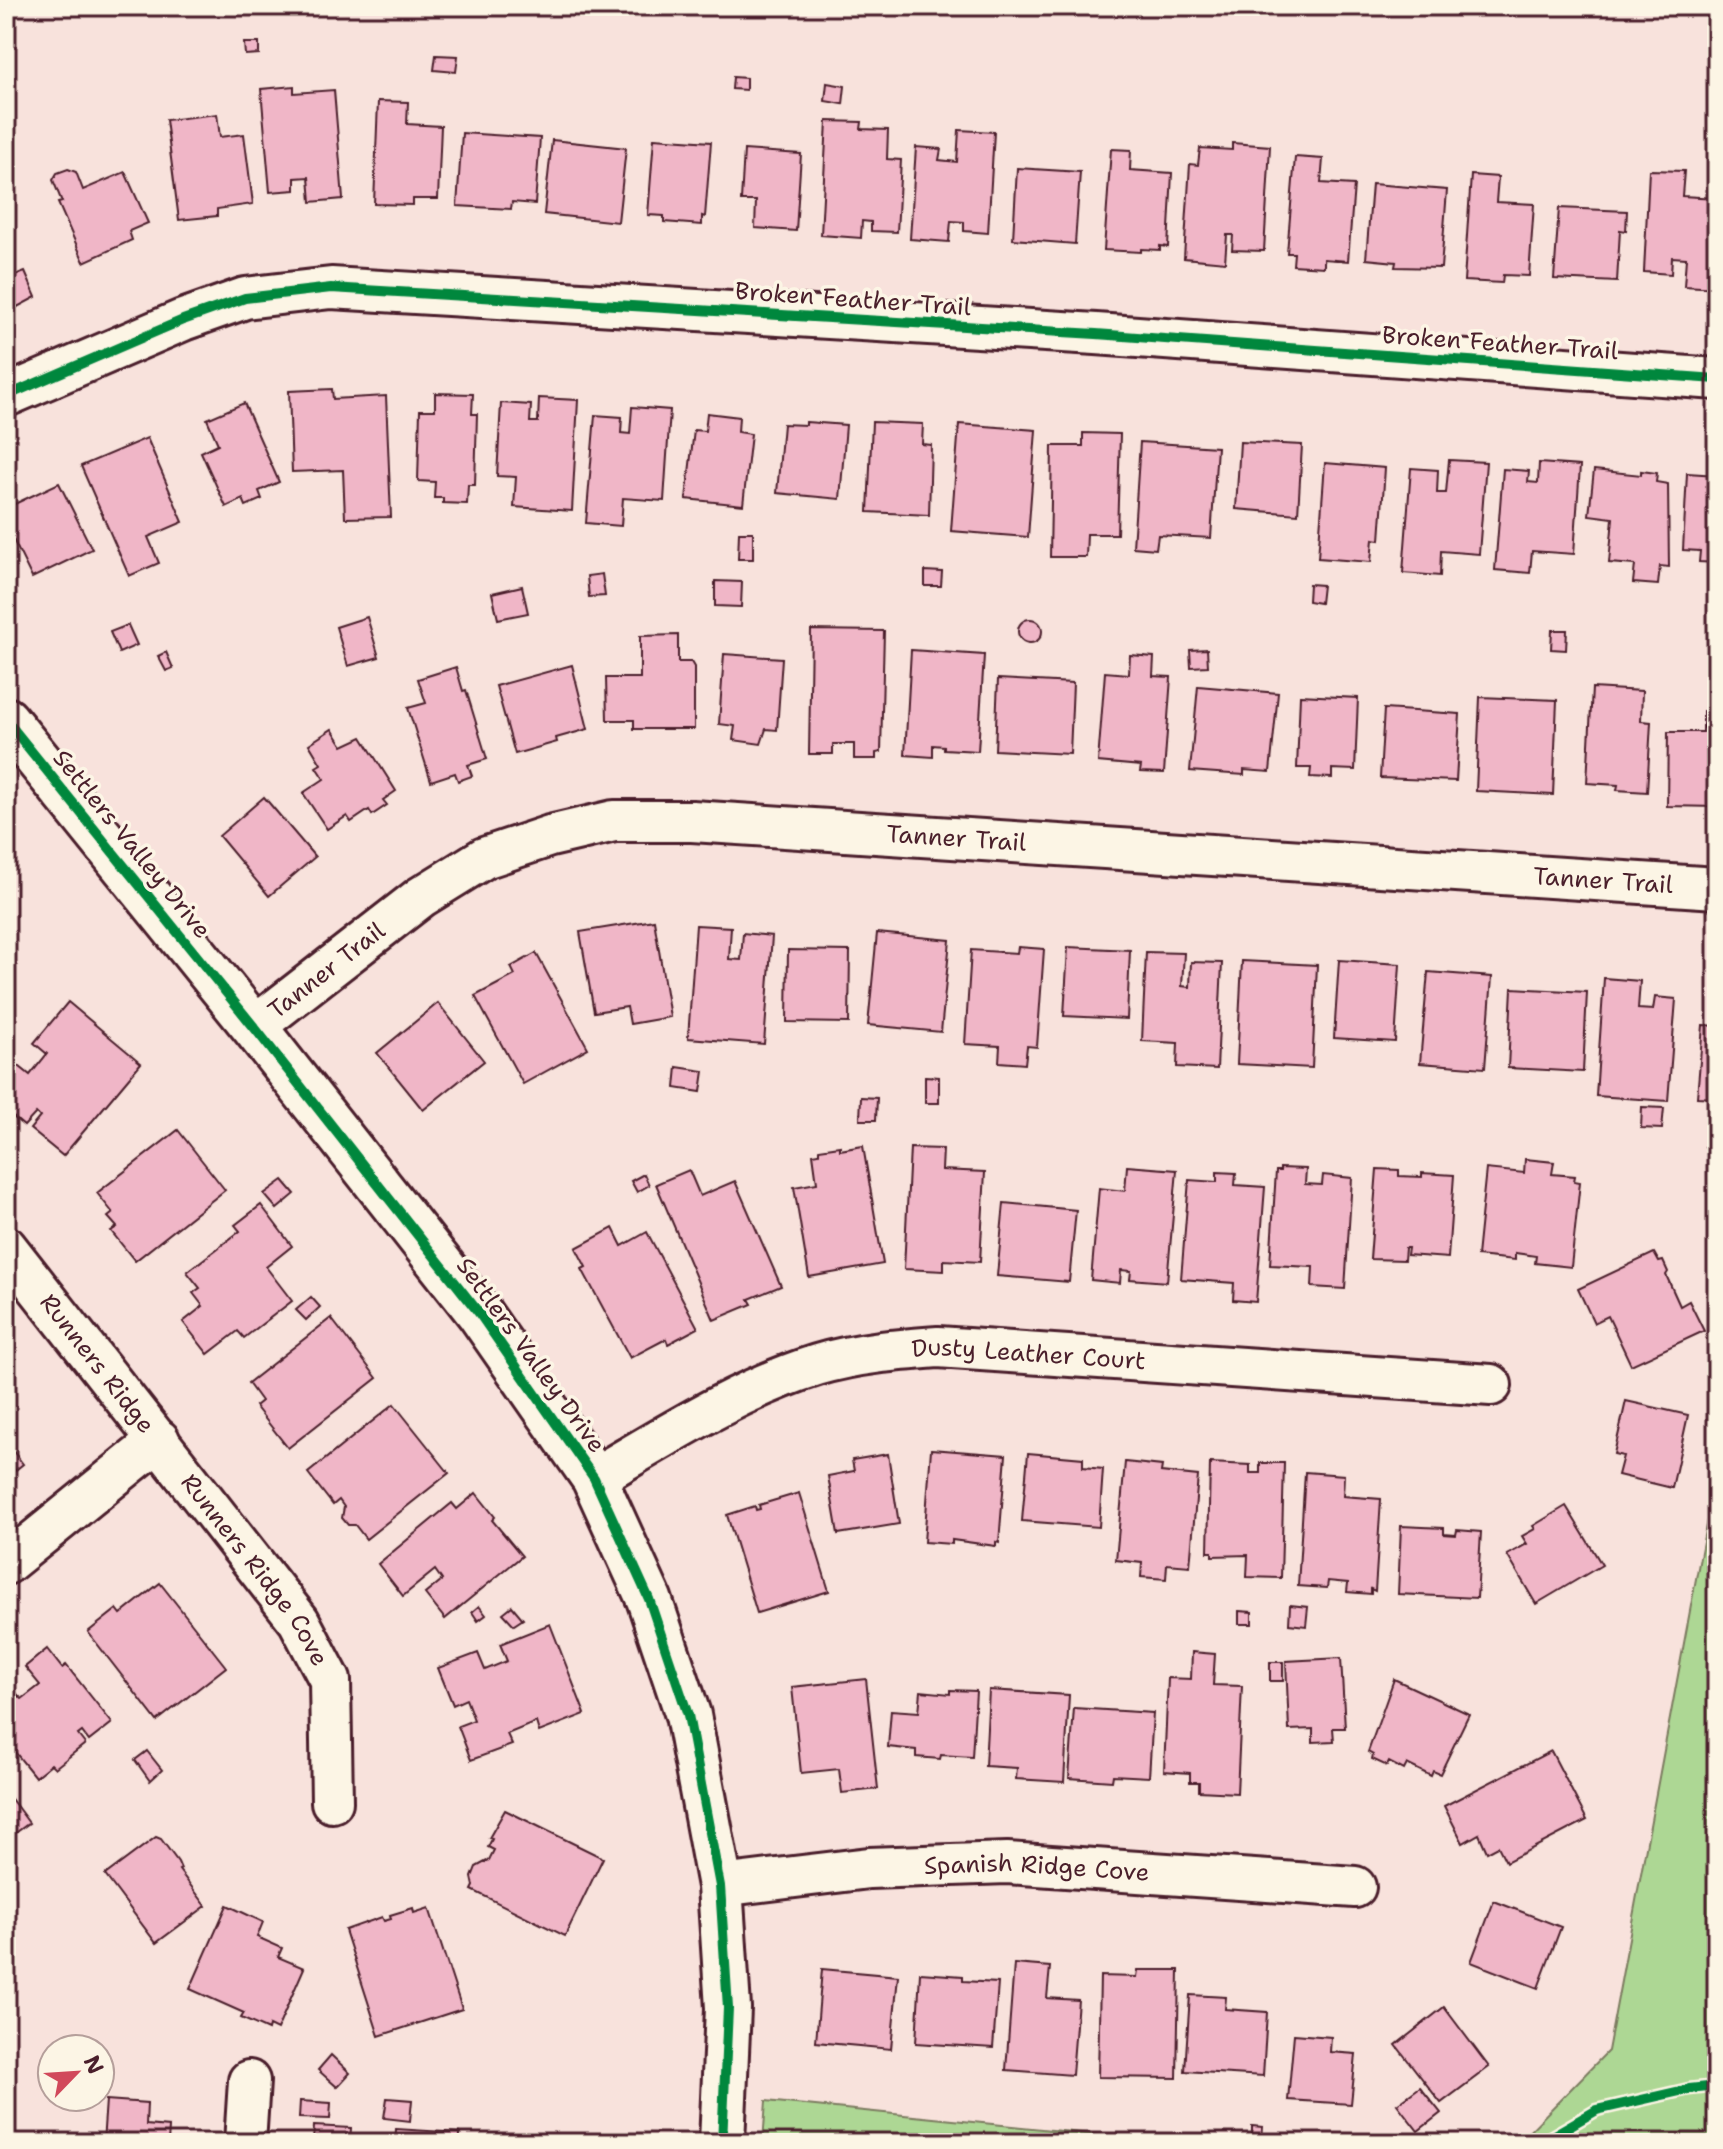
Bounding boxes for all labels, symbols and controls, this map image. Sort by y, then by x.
street label: Broken Feather Trail [734,275,973,323]
street label: Broken Feather Trail [1381,319,1620,367]
street label: Settlers Valley Drive [46,743,218,945]
street label: Tanner Trail [886,818,1028,859]
street label: Tanner Trail [1532,860,1675,901]
street label: Tanner Trail [262,914,392,1026]
street label: Settlers Valley Drive [449,1251,613,1459]
street label: Runners Ridge [33,1287,162,1440]
street label: Dusty Leather Court [910,1331,1147,1377]
street label: Runners Ridge Cove [174,1467,336,1671]
street label: Spanish Ridge Cove [923,1847,1150,1889]
north arrow [36,2033,116,2113]
text: N [77,2051,110,2079]

